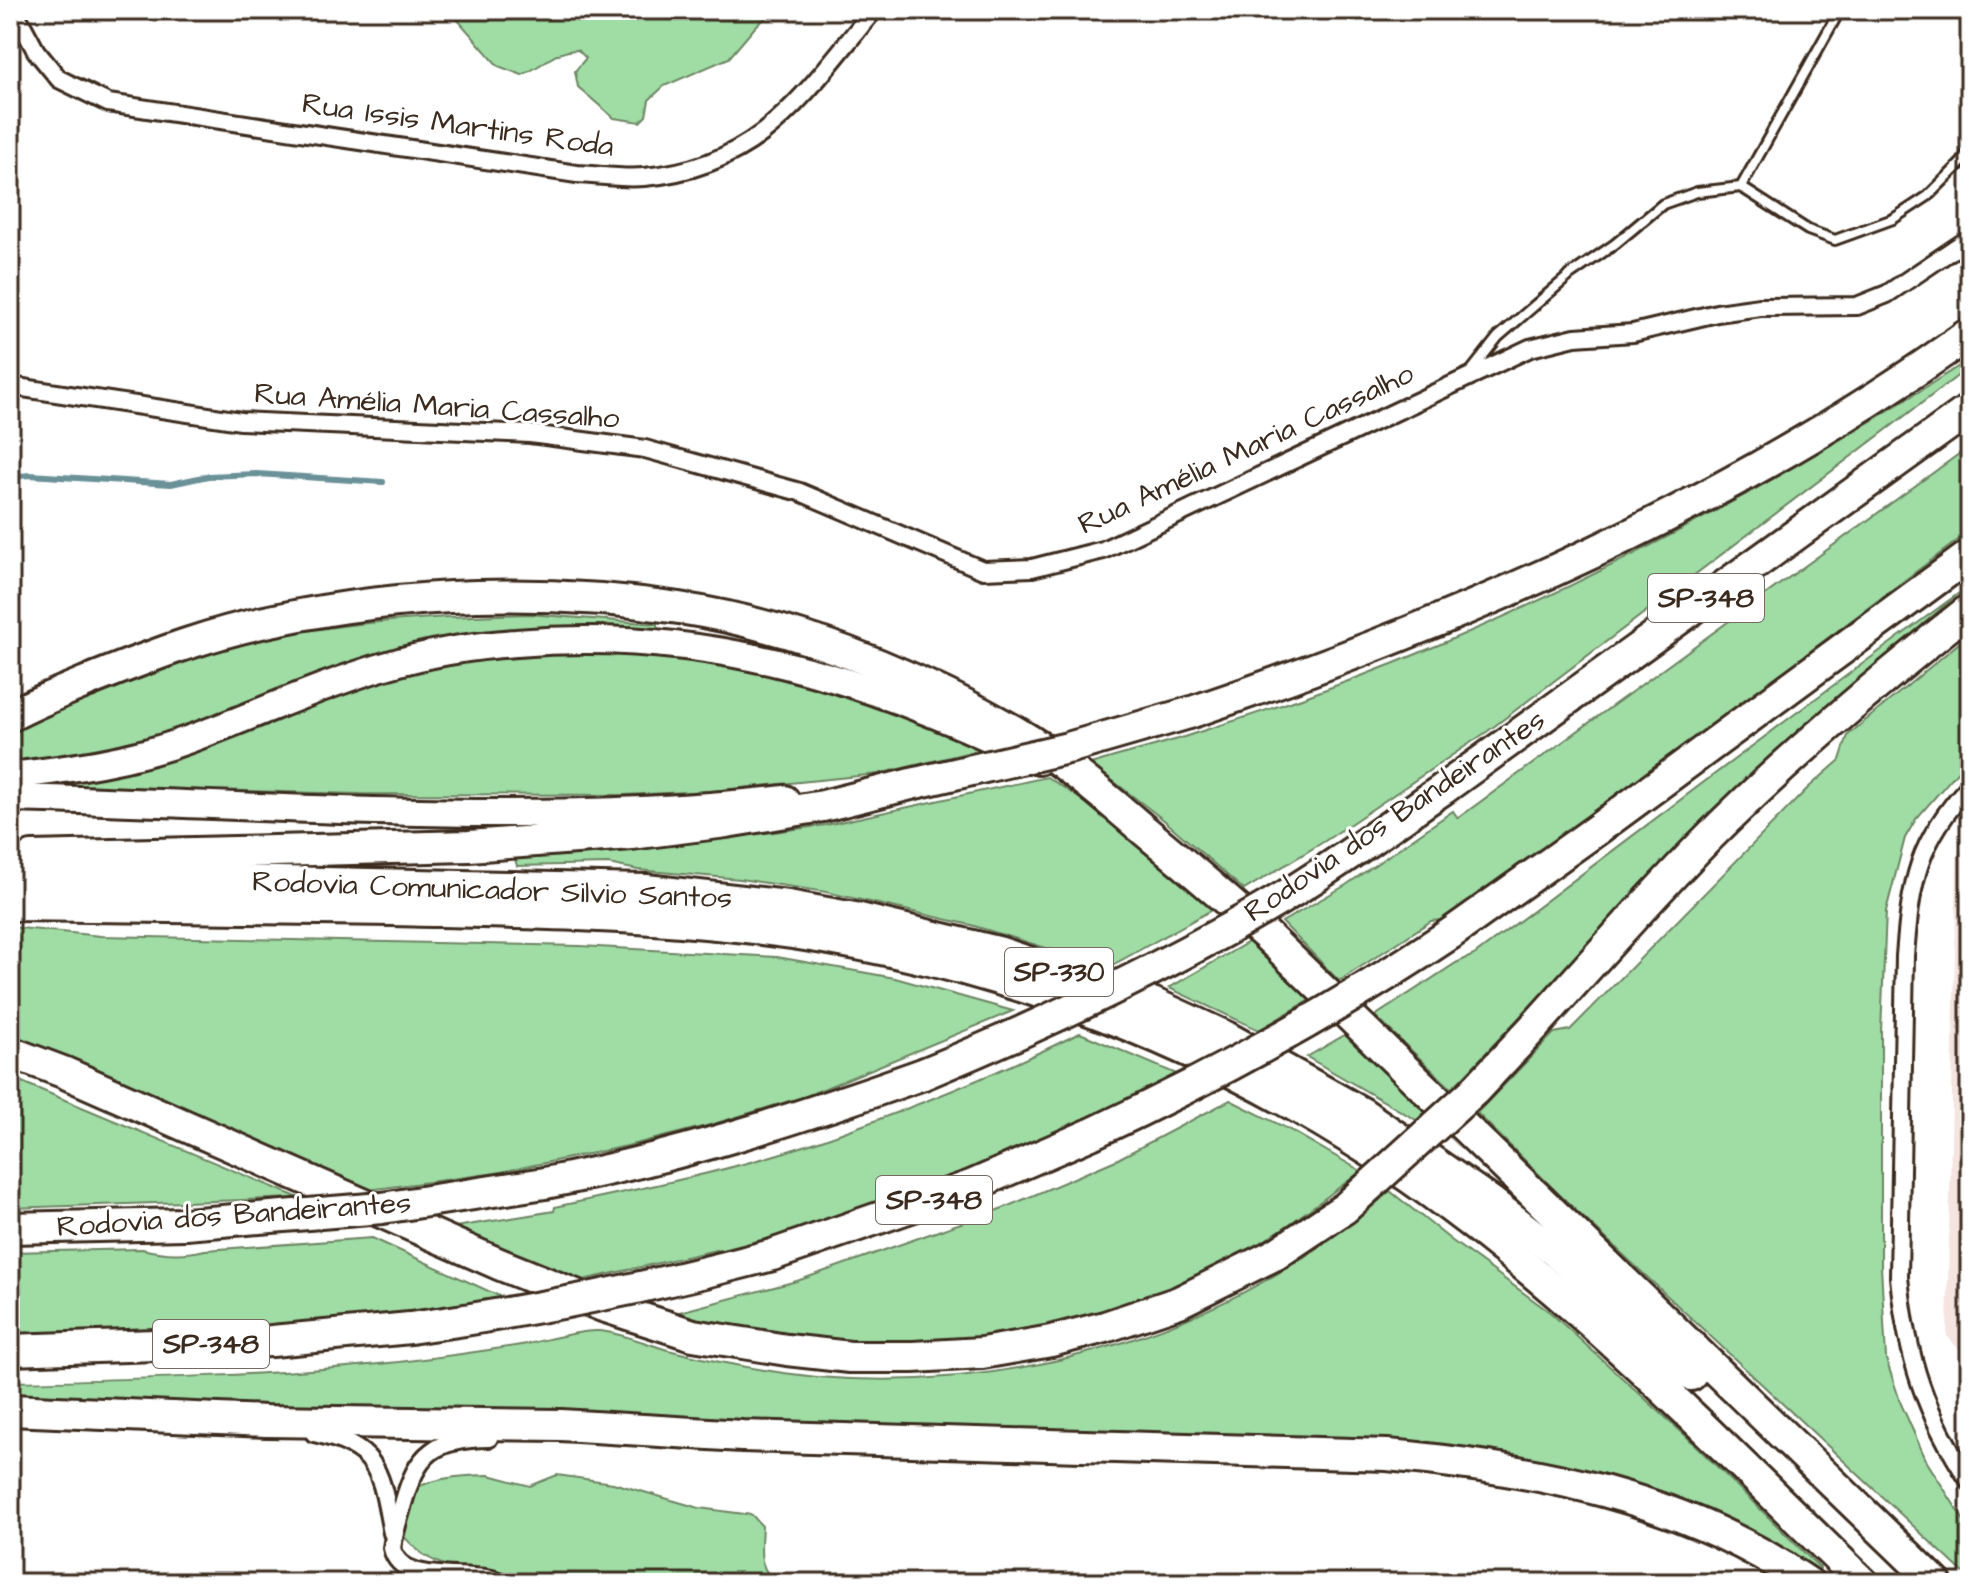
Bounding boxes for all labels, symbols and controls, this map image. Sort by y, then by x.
street label: Rua Issis Martins Roda [299,82,617,168]
street label: Rua Amélia Maria Cassalho [1071,353,1421,545]
street label: Rua Amélia Maria Cassalho [253,372,621,440]
road number: SP-348 [1648,574,1764,622]
street label: Rodovia dos Bandeirantes [1236,699,1554,933]
street label: Rodovia Comunicador Silvio Santos [251,861,733,919]
road number: SP-330 [1005,948,1113,996]
road number: SP-348 [876,1176,992,1224]
street label: Rodovia dos Bandeirantes [55,1182,413,1248]
road number: SP-348 [153,1320,269,1368]

